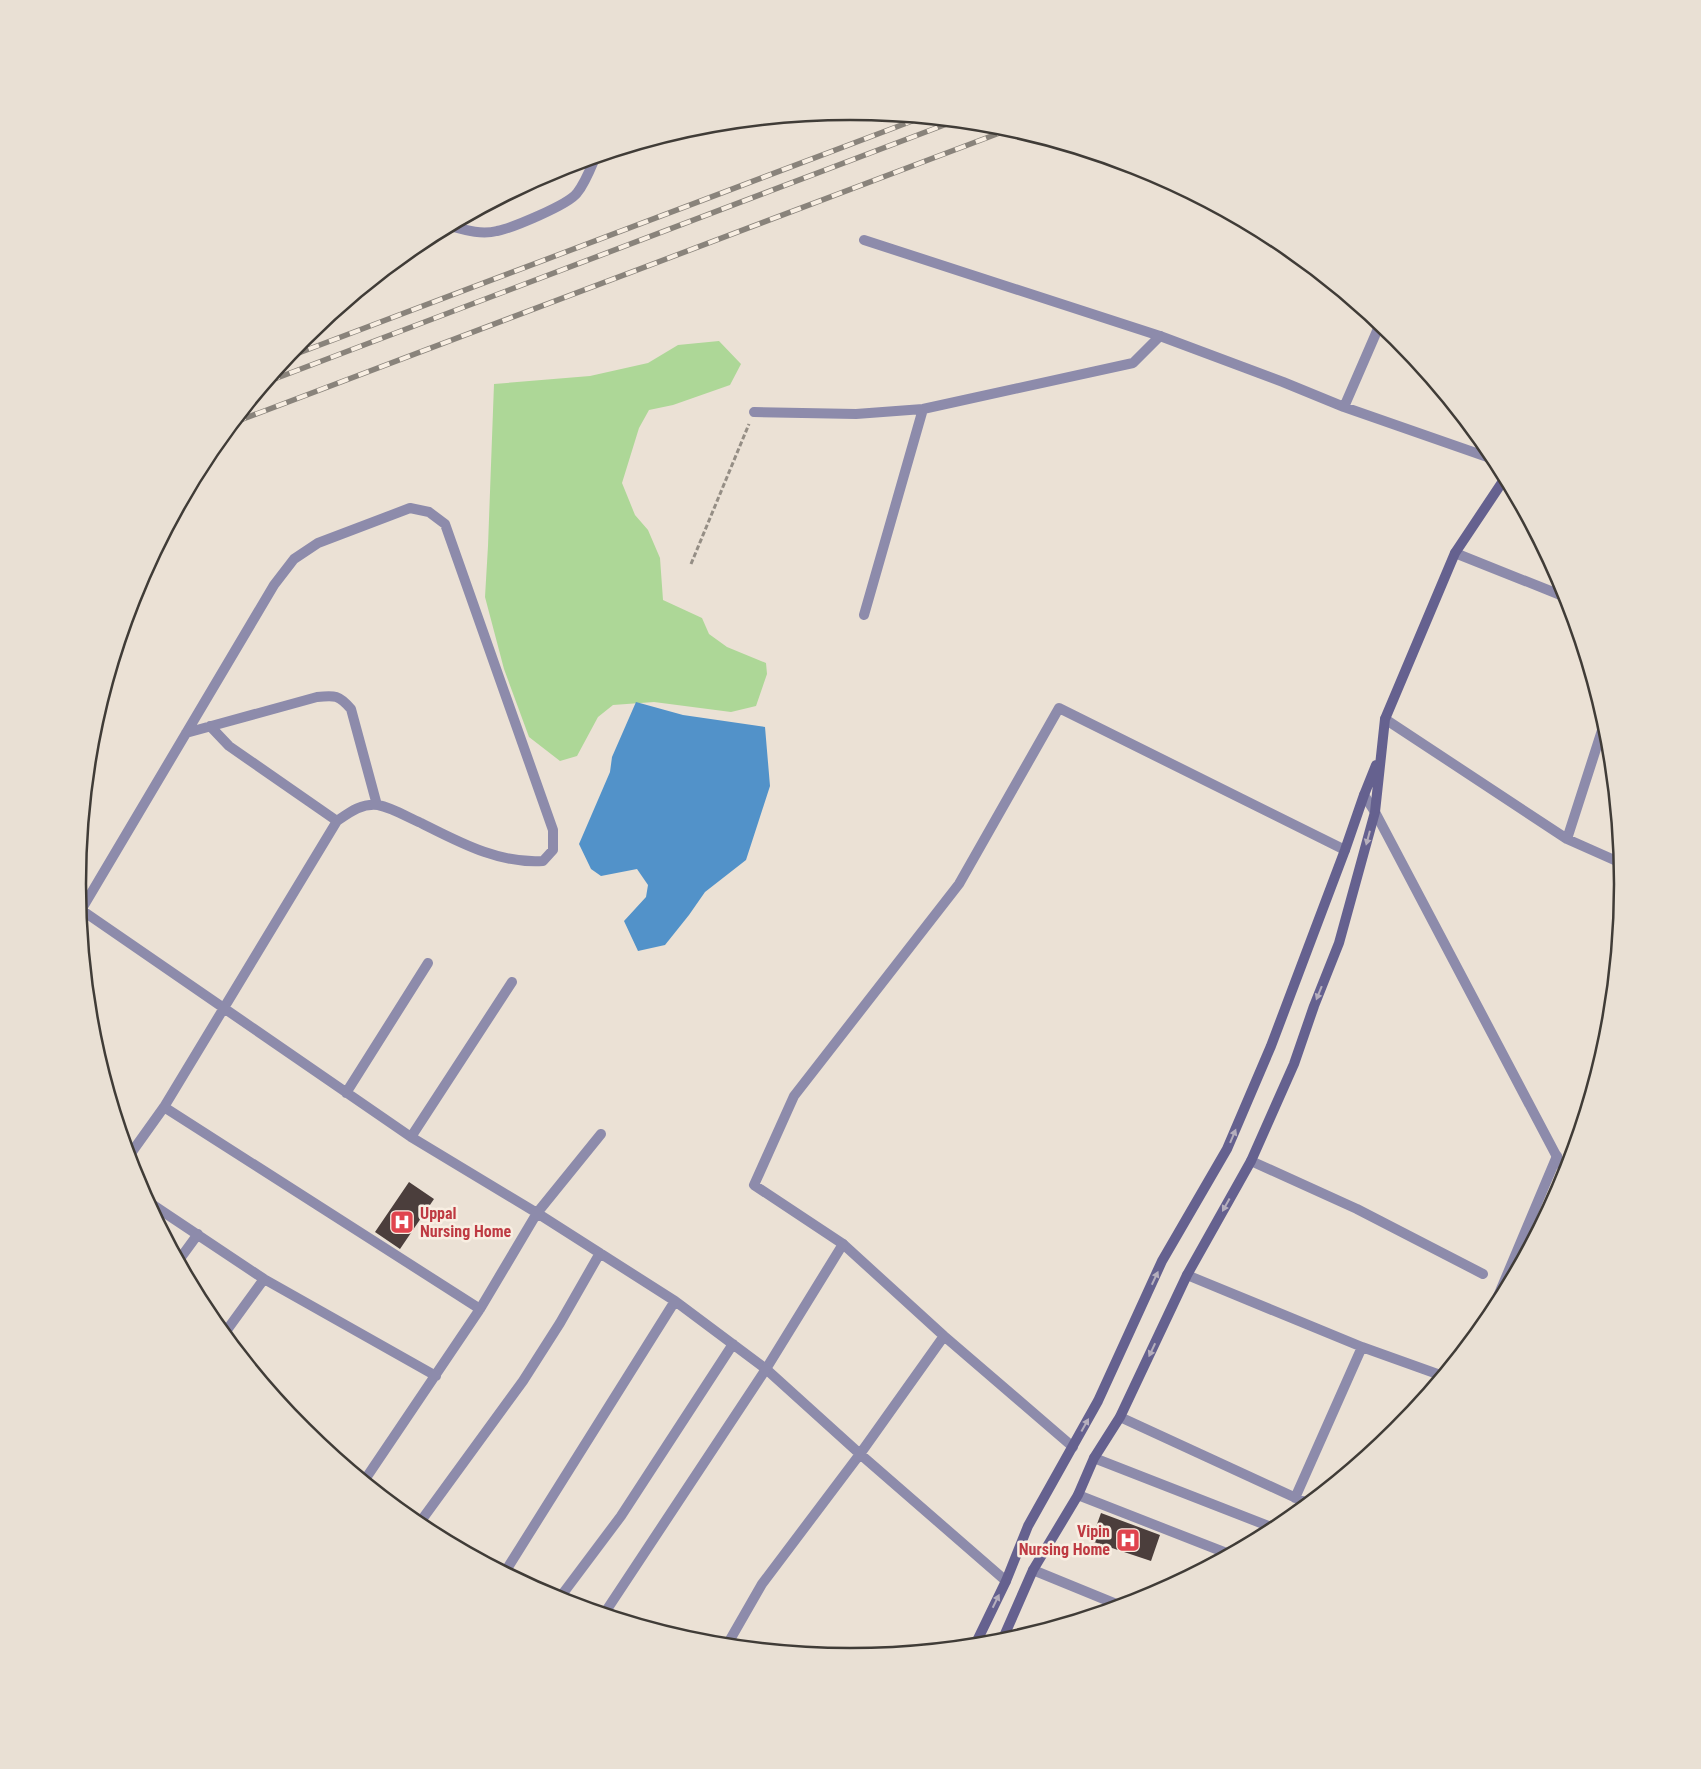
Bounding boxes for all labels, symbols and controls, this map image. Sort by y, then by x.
one-way arrow [1364,831,1372,846]
one-way arrow [1315,986,1323,1001]
one-way arrow [1229,1129,1237,1143]
one-way arrow [1222,1199,1231,1212]
place label: Uppal Nursing Home [420,1204,512,1241]
hospital icon: Uppal Nursing Home [389,1209,415,1235]
one-way arrow [1151,1271,1159,1285]
one-way arrow [1148,1343,1156,1357]
one-way arrow [1081,1418,1089,1432]
place label: Vipin Nursing Home [1019,1522,1110,1559]
hospital icon: Vipin Nursing Home [1115,1527,1141,1553]
one-way arrow [992,1594,1000,1608]

